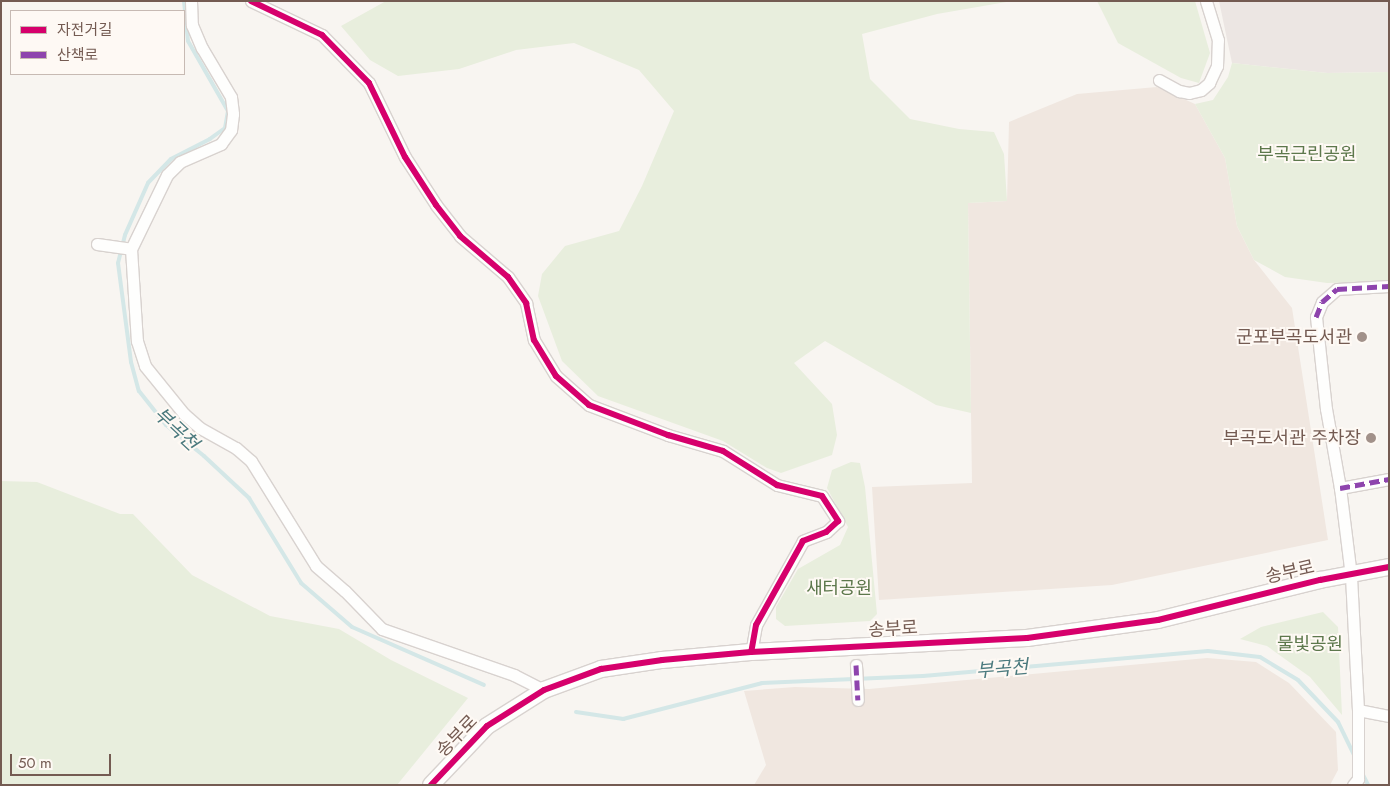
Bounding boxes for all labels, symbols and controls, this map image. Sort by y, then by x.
legend [10,10,185,75]
text: 자전거길 [57,19,112,41]
text: 산책로 [57,44,98,66]
park label: 부곡근린공원 [1257,143,1357,165]
place label: 군포부곡도서관 [1236,326,1352,348]
marker: 군포부곡도서관 [1356,331,1368,343]
water label: 부곡천 [149,403,203,455]
place label: 부곡도서관 주차장 [1223,427,1361,449]
marker: 부곡도서관 주차장 [1365,432,1377,444]
street label: 송부로 [1263,556,1317,588]
park label: 새터공원 [806,577,872,599]
street label: 송부로 [868,617,918,641]
park label: 물빛공원 [1277,633,1343,655]
water label: 부곡천 [975,655,1029,683]
street label: 송부로 [432,711,482,761]
scale bar [12,744,114,776]
text: 50 m [18,752,52,774]

